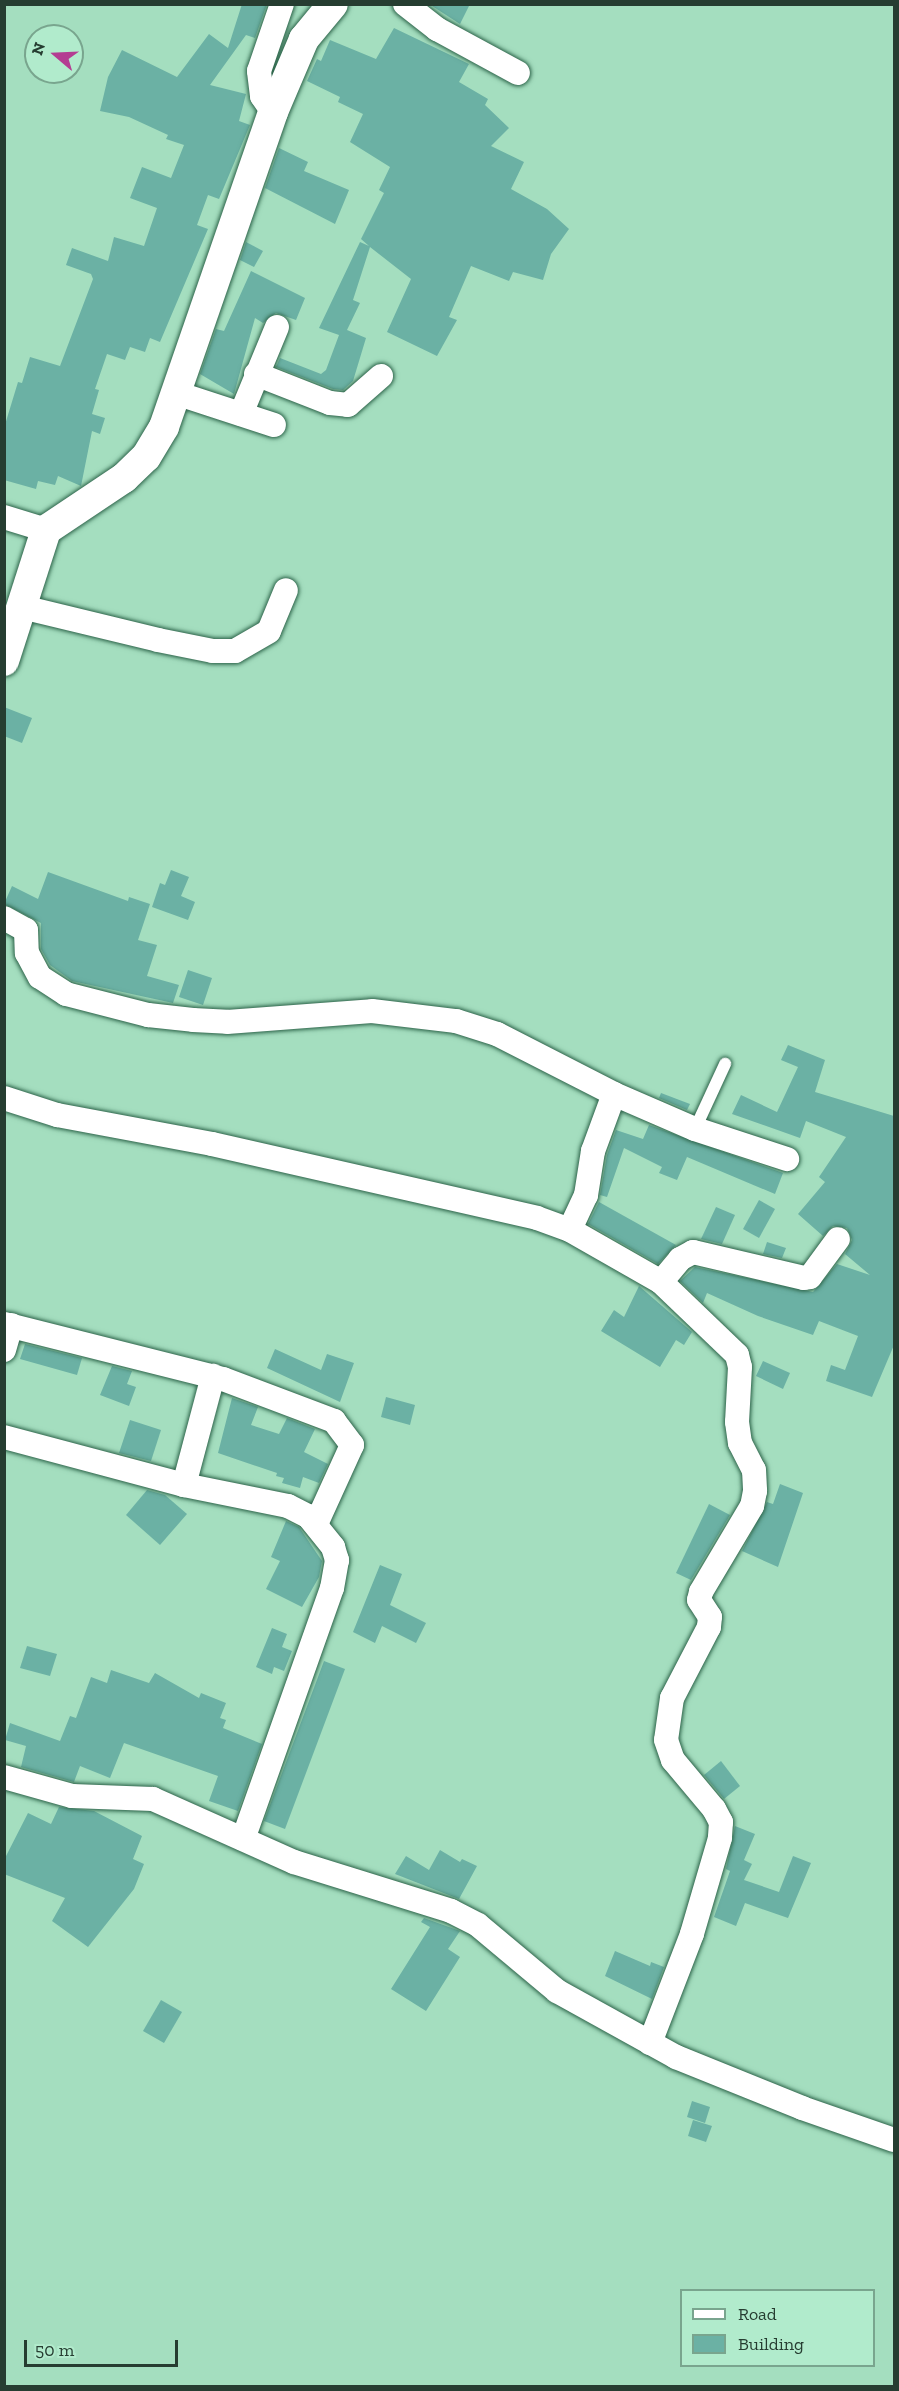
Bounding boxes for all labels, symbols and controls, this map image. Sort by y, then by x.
north arrow [24,24,84,84]
text: N [27,40,49,57]
legend [680,2289,875,2367]
text: Road [738,2303,777,2325]
scale bar [27,2328,182,2366]
text: Building [738,2333,804,2355]
text: 50 m [35,2339,74,2361]

